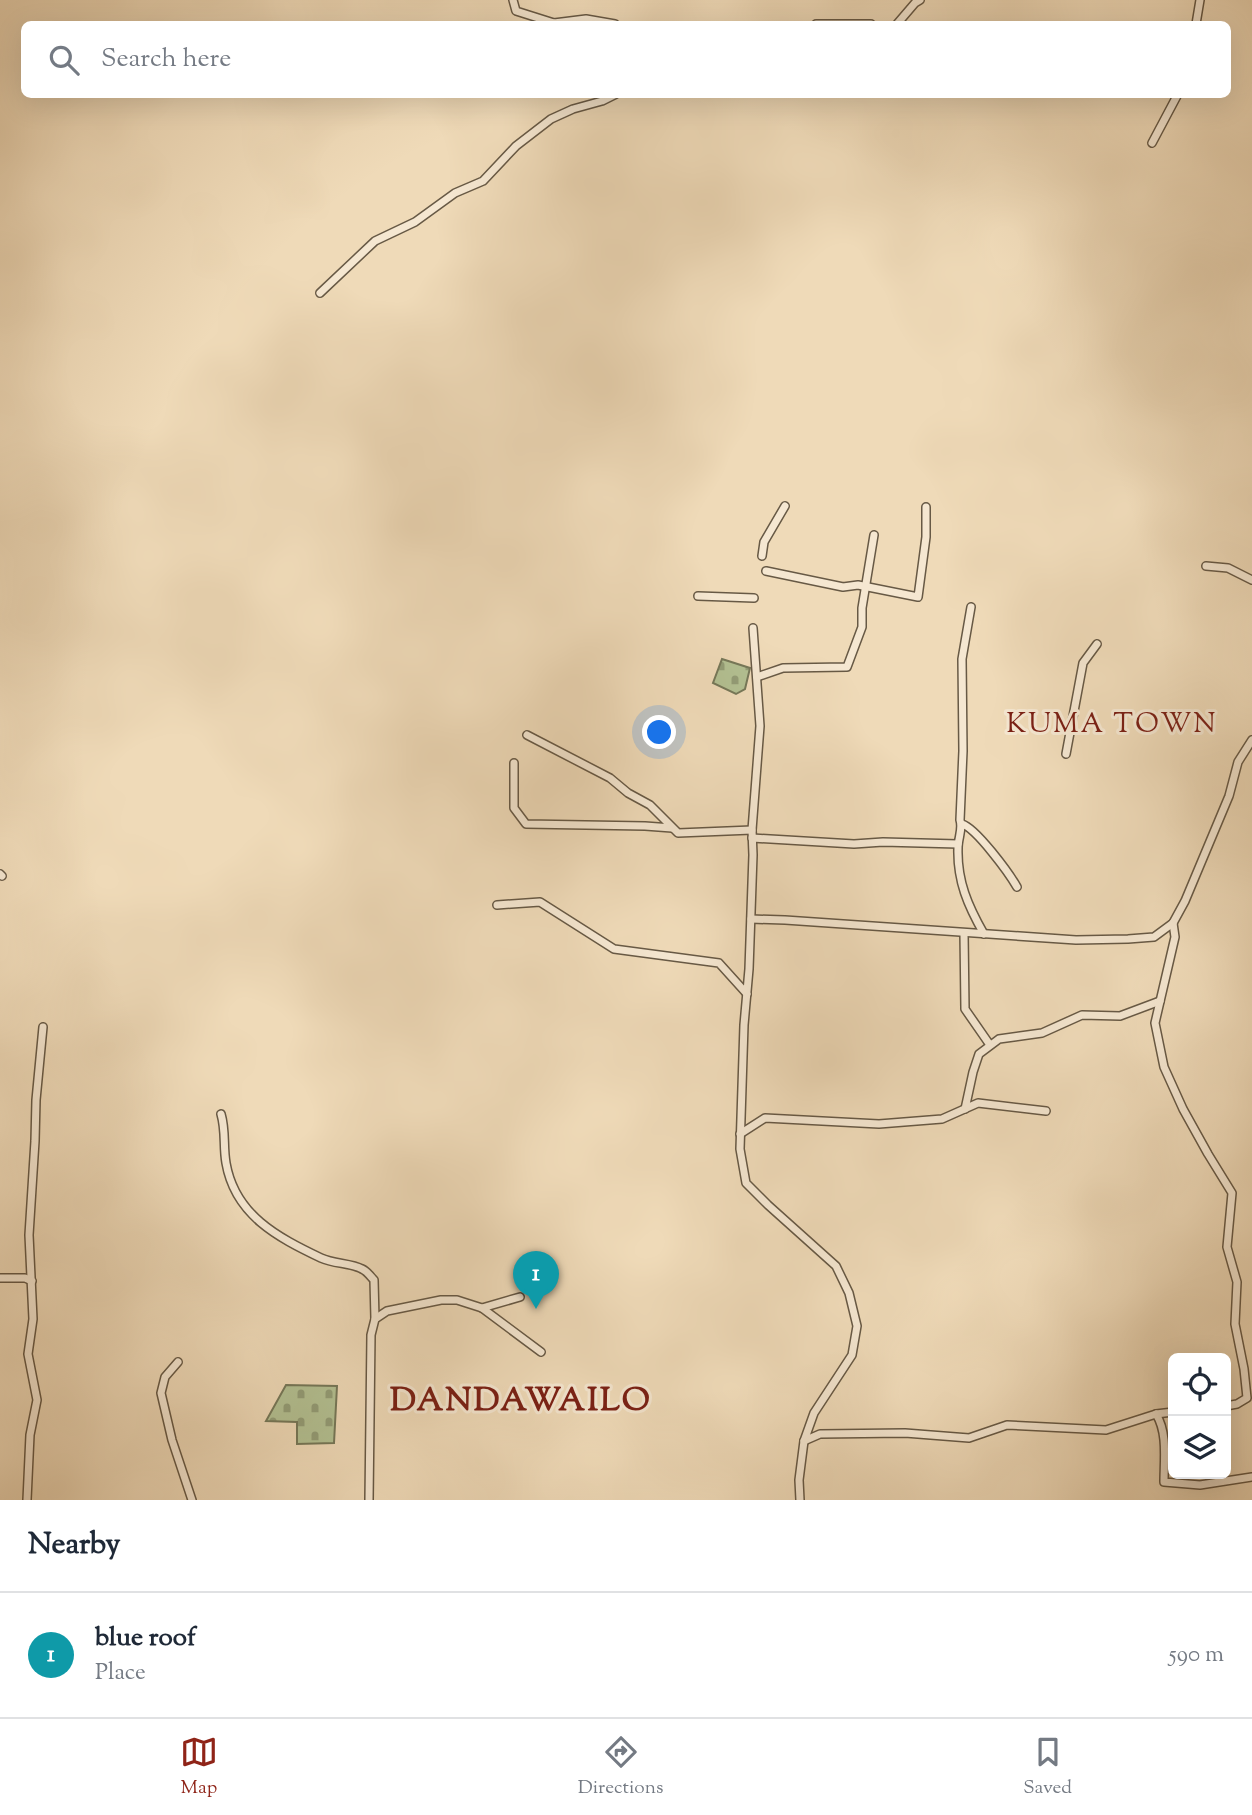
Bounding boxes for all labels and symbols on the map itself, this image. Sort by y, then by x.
district label: KUMA TOWN [1006,705,1218,745]
your location [642,715,676,749]
pin: 1 [513,1251,559,1309]
district label: DANDAWAILO [390,1378,652,1426]

